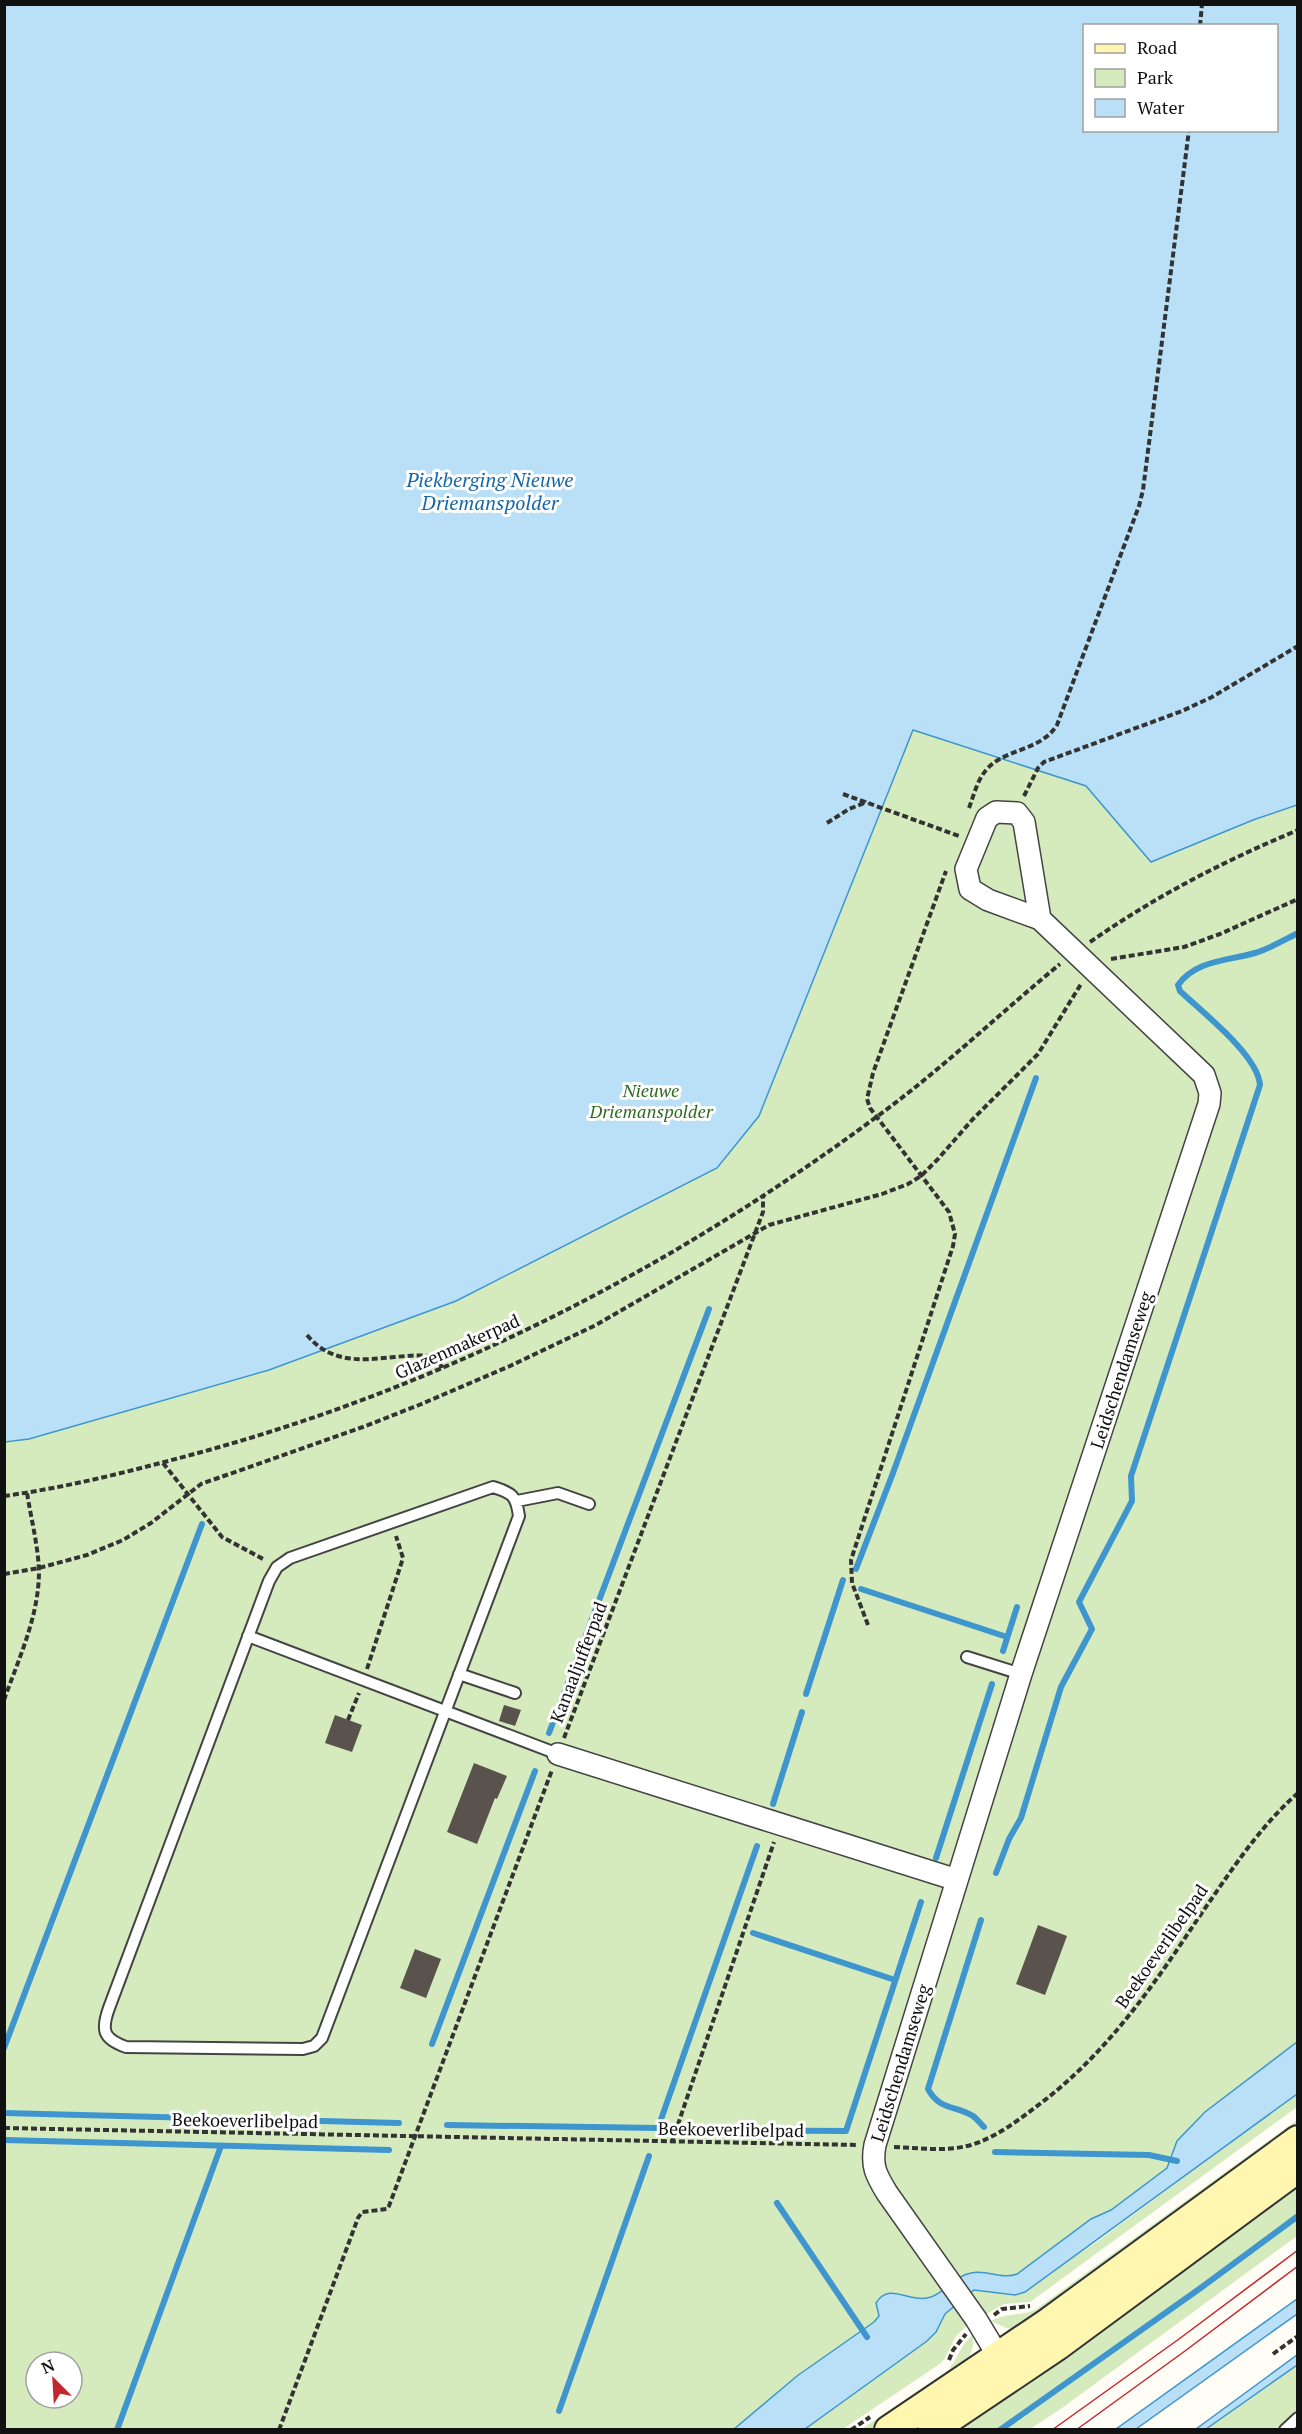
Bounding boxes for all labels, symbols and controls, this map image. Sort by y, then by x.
legend [1083,24,1278,132]
text: Road [1137,35,1177,59]
text: Park [1137,65,1174,89]
text: Water [1137,95,1184,119]
water label: Piekberging Nieuwe Driemanspolder [406,466,573,516]
park label: Nieuwe Driemanspolder [588,1078,714,1123]
street label: Leidschendamseweg [1084,1288,1158,1452]
street label: Glazenmakerpad [391,1308,523,1384]
street label: Kanaaljufferpad [544,1598,612,1726]
street label: Beekoeverlibelpad [1109,1879,1213,2013]
street label: Leidschendamseweg [865,1981,936,2145]
street label: Beekoeverlibelpad [172,2107,318,2133]
street label: Beekoeverlibelpad [658,2116,804,2142]
north arrow [24,2350,84,2410]
text: N [38,2354,58,2379]

